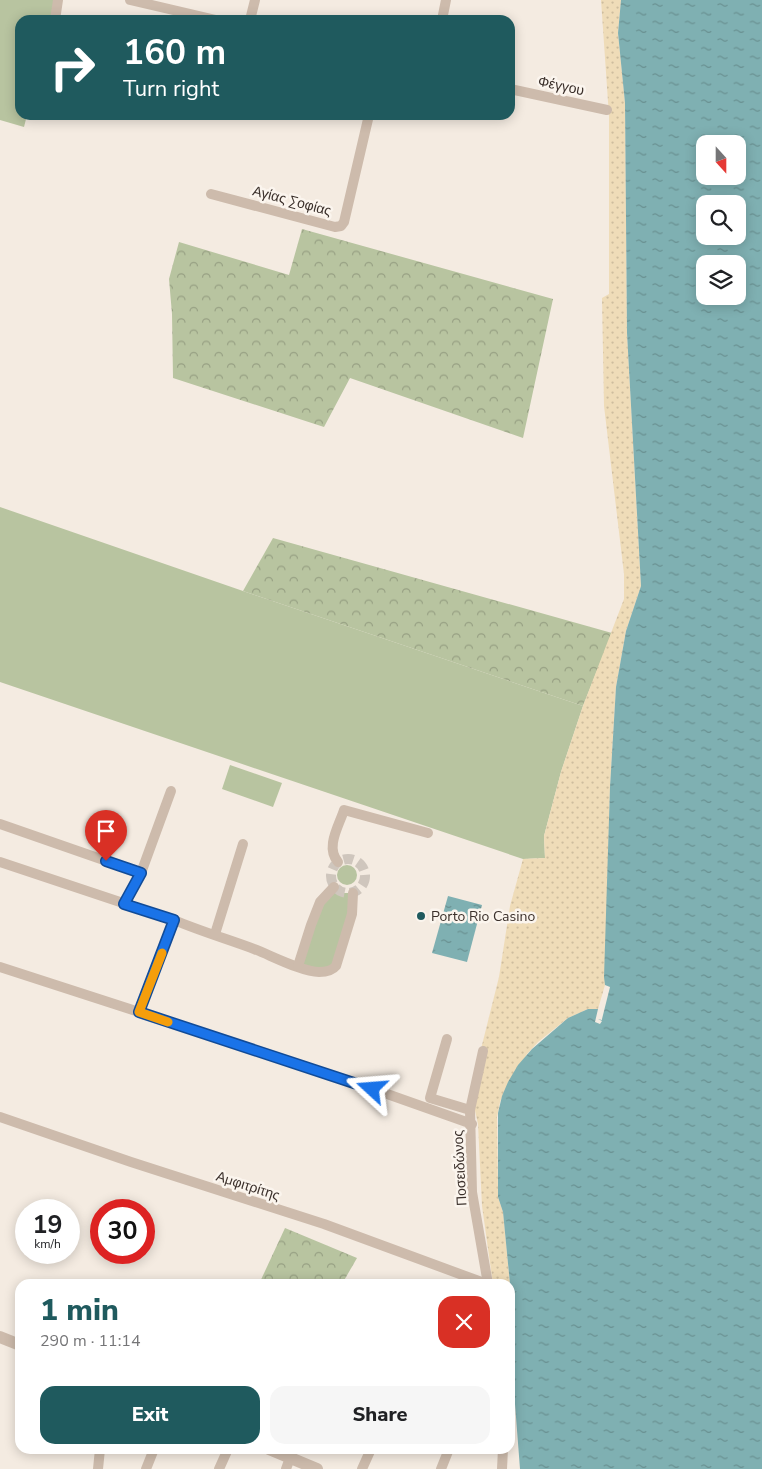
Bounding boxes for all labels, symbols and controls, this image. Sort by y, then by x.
text: 160 m [123,29,226,76]
icon: right [40,35,105,100]
street label: Φέγγου [536,72,586,100]
text: Turn right [123,74,219,104]
north arrow [696,135,746,185]
map controls [696,135,746,305]
street label: Αγίας Σοφίας [250,181,334,221]
button: search [696,195,746,245]
button: layers [696,255,746,305]
pin [85,810,127,861]
icon: arrive [92,817,120,845]
place label: Porto Rio Casino [431,907,535,926]
marker: Porto Rio Casino [415,910,427,922]
position arrow [345,1062,397,1114]
street label: Ποσειδώνος [449,1129,471,1207]
street label: Αμφιτρίτης [214,1167,283,1205]
speed limit sign: 30 [90,1199,155,1264]
text: 19 [32,1208,63,1242]
text: km/h [34,1236,61,1252]
text: 1 min [40,1290,119,1331]
button: close [438,1296,490,1348]
text: 290 m · 11:14 [40,1330,141,1352]
button: Exit [40,1386,260,1444]
button: Share [270,1386,490,1444]

